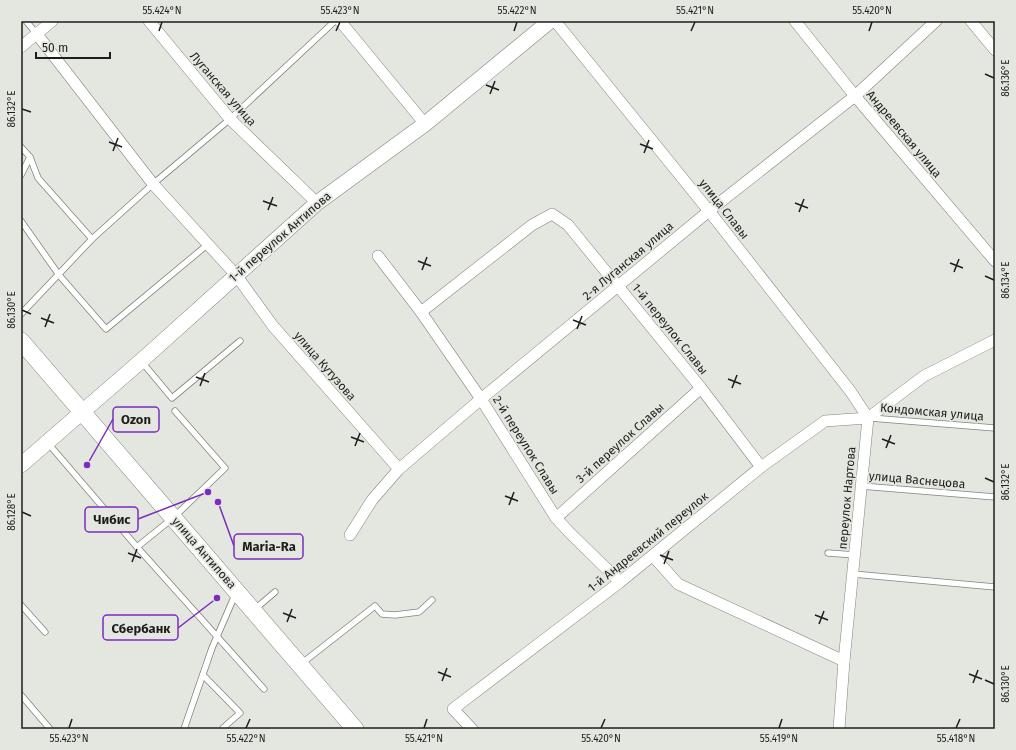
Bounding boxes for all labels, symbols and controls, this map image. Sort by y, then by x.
text: 55.424°N [142,5,182,17]
text: 55.423°N [320,5,360,17]
text: 55.422°N [497,5,537,17]
text: 55.421°N [676,5,714,17]
text: 55.420°N [852,5,892,17]
scale bar [36,34,110,60]
text: 50 m [42,41,68,55]
street label: Луганская улица [187,49,259,129]
text: 86.136°E [1000,59,1012,97]
street label: Андреевская улица [864,88,944,180]
text: 86.132°E [6,91,18,128]
street label: улица Славы [696,176,752,242]
street label: 1-й переулок Антипова [226,189,334,285]
street label: 2-я Луганская улица [580,219,676,303]
text: 86.134°E [1000,261,1012,299]
street label: 1-й переулок Славы [629,281,711,377]
text: 86.130°E [6,291,18,329]
street label: улица Кутузова [291,329,359,403]
street label: 2-й переулок Славы [490,393,562,497]
street label: 3-й переулок Славы [573,400,667,486]
street label: Кондомская улица [879,400,985,424]
callout: Ozon [113,407,159,432]
text: Ozon [121,412,151,427]
street label: переулок Нартова [836,446,858,550]
text: 86.132°E [1000,464,1012,501]
street label: улица Васнецова [868,469,966,491]
street label: 1-й Андреевский переулок [585,489,712,595]
text: 86.128°E [6,493,18,531]
callout: Чибис [85,507,138,532]
text: Чибис [93,512,131,527]
street label: улица Антипова [169,514,239,592]
callout: Maria-Ra [234,534,303,559]
text: Maria-Ra [242,539,296,554]
callout: Сбербанк [103,615,178,640]
text: Сбербанк [112,621,171,636]
text: 86.130°E [1000,665,1012,703]
text: 55.423°N [49,733,89,745]
text: 55.422°N [226,733,266,745]
text: 55.421°N [405,733,443,745]
text: 55.420°N [581,733,621,745]
text: 55.419°N [760,733,798,745]
text: 55.418°N [937,733,975,745]

